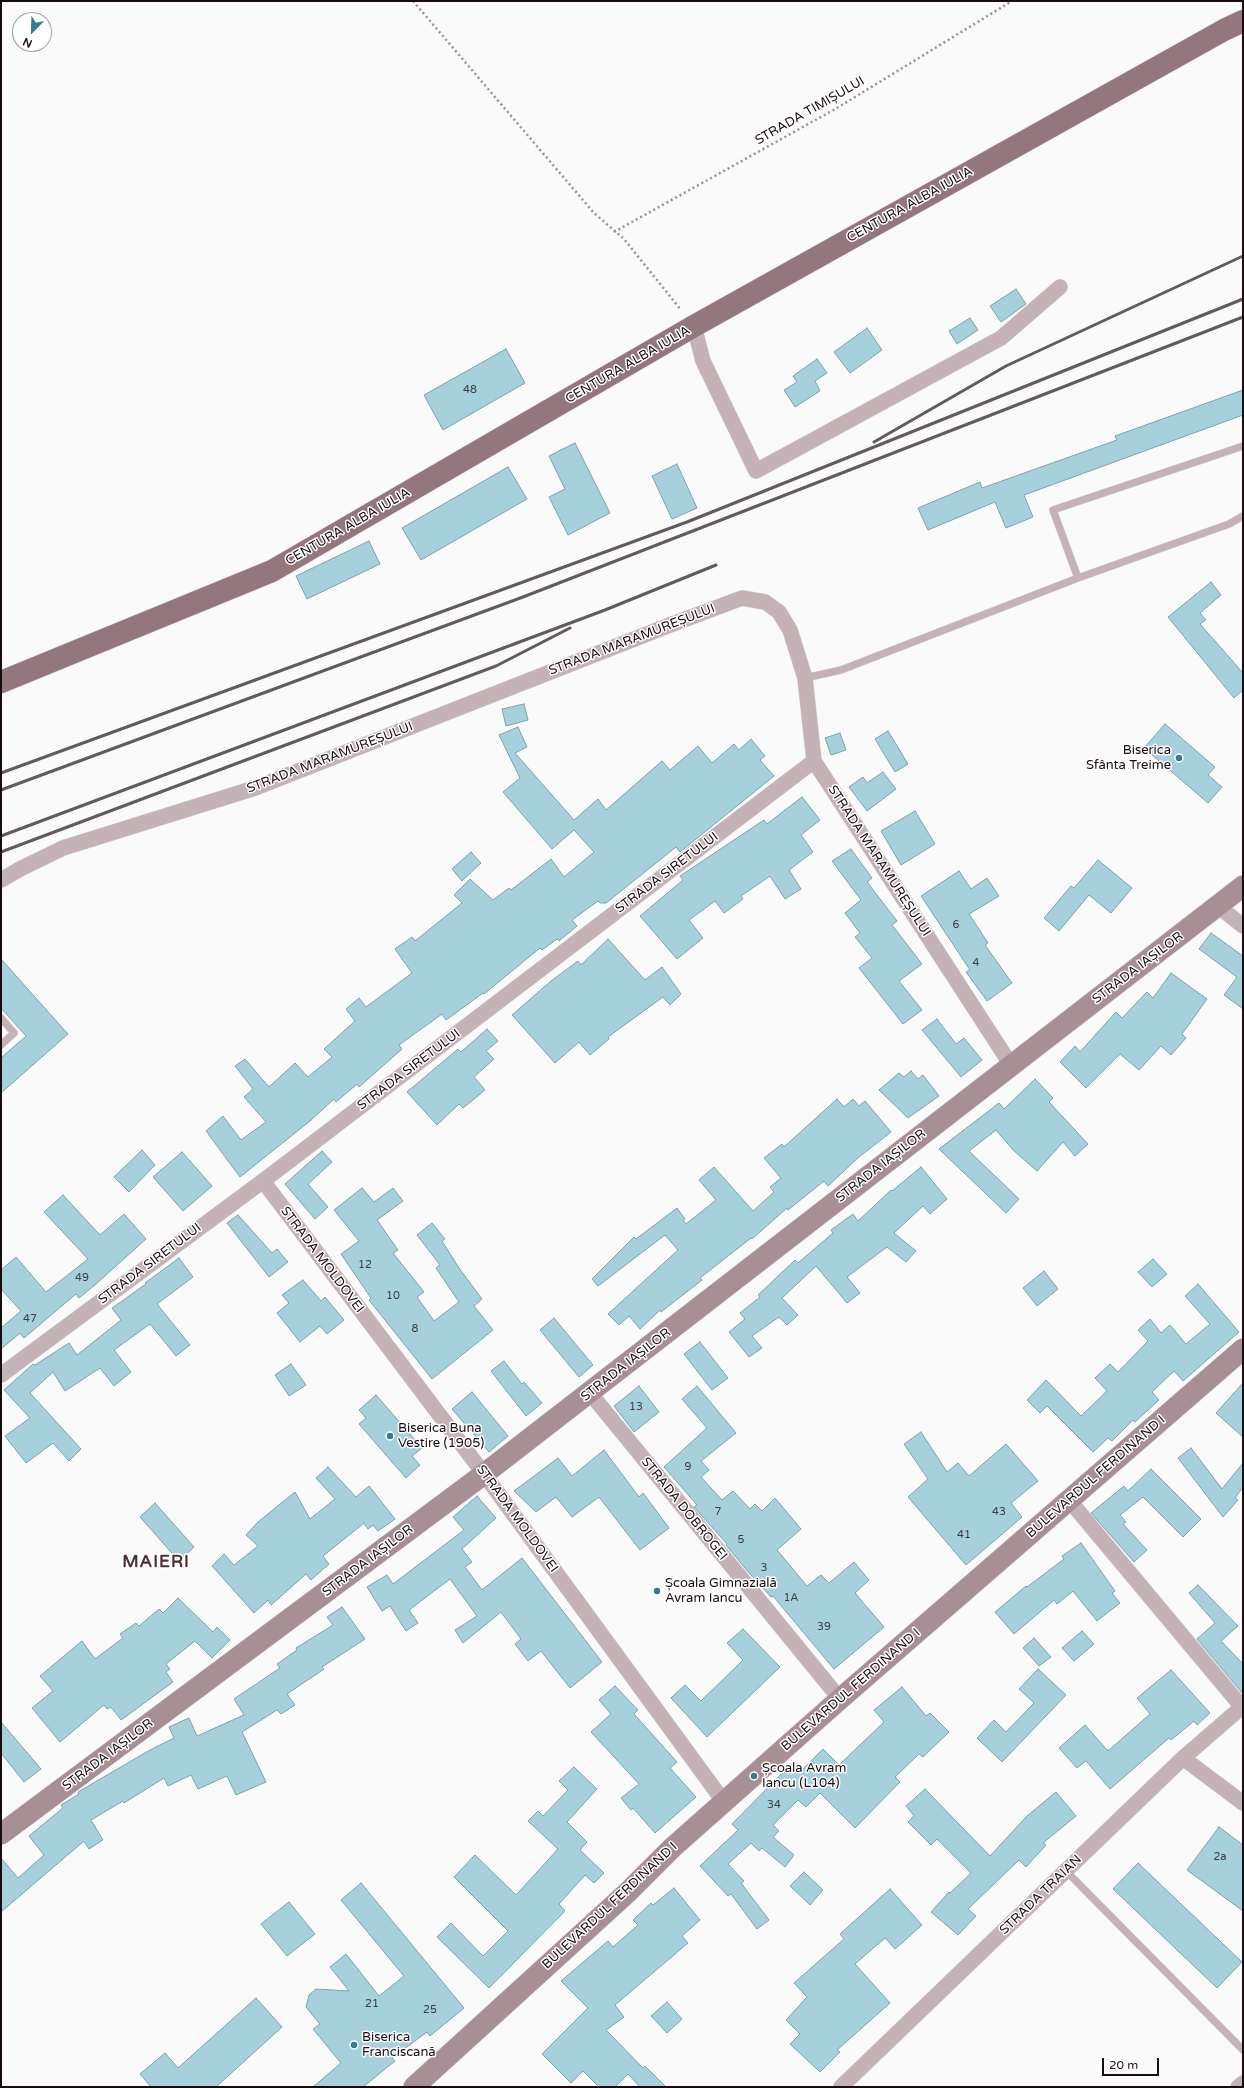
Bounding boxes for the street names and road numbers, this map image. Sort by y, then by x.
street label: STRADA TIMIȘULUI [753,73,867,149]
street label: CENTURA ALBA IULIA [844,164,976,246]
street label: CENTURA ALBA IULIA [563,323,693,407]
street label: CENTURA ALBA IULIA [283,485,413,569]
street label: STRADA MARAMUREȘULUI [547,601,717,679]
street label: STRADA MARAMUREȘULUI [245,719,415,797]
street label: STRADA MARAMUREȘULUI [824,783,934,939]
street label: STRADA SIRETULUI [612,829,722,917]
street label: STRADA IAȘILOR [1090,929,1186,1007]
street label: STRADA SIRETULUI [354,1026,464,1114]
street label: STRADA IAȘILOR [833,1126,929,1206]
street label: STRADA MOLDOVEI [277,1204,367,1316]
street label: STRADA SIRETULUI [95,1220,205,1308]
street label: STRADA IAȘILOR [578,1325,674,1405]
street label: BULEVARDUL FERDINAND I [1023,1412,1169,1542]
street label: STRADA DOBROGEI [638,1454,730,1564]
street label: STRADA MOLDOVEI [473,1462,561,1576]
street label: STRADA IAȘILOR [320,1522,416,1600]
street label: BULEVARDUL FERDINAND I [778,1625,924,1755]
street label: STRADA IAȘILOR [60,1716,156,1794]
street label: BULEVARDUL FERDINAND I [539,1839,681,1973]
street label: STRADA TRAIAN [997,1852,1085,1938]

